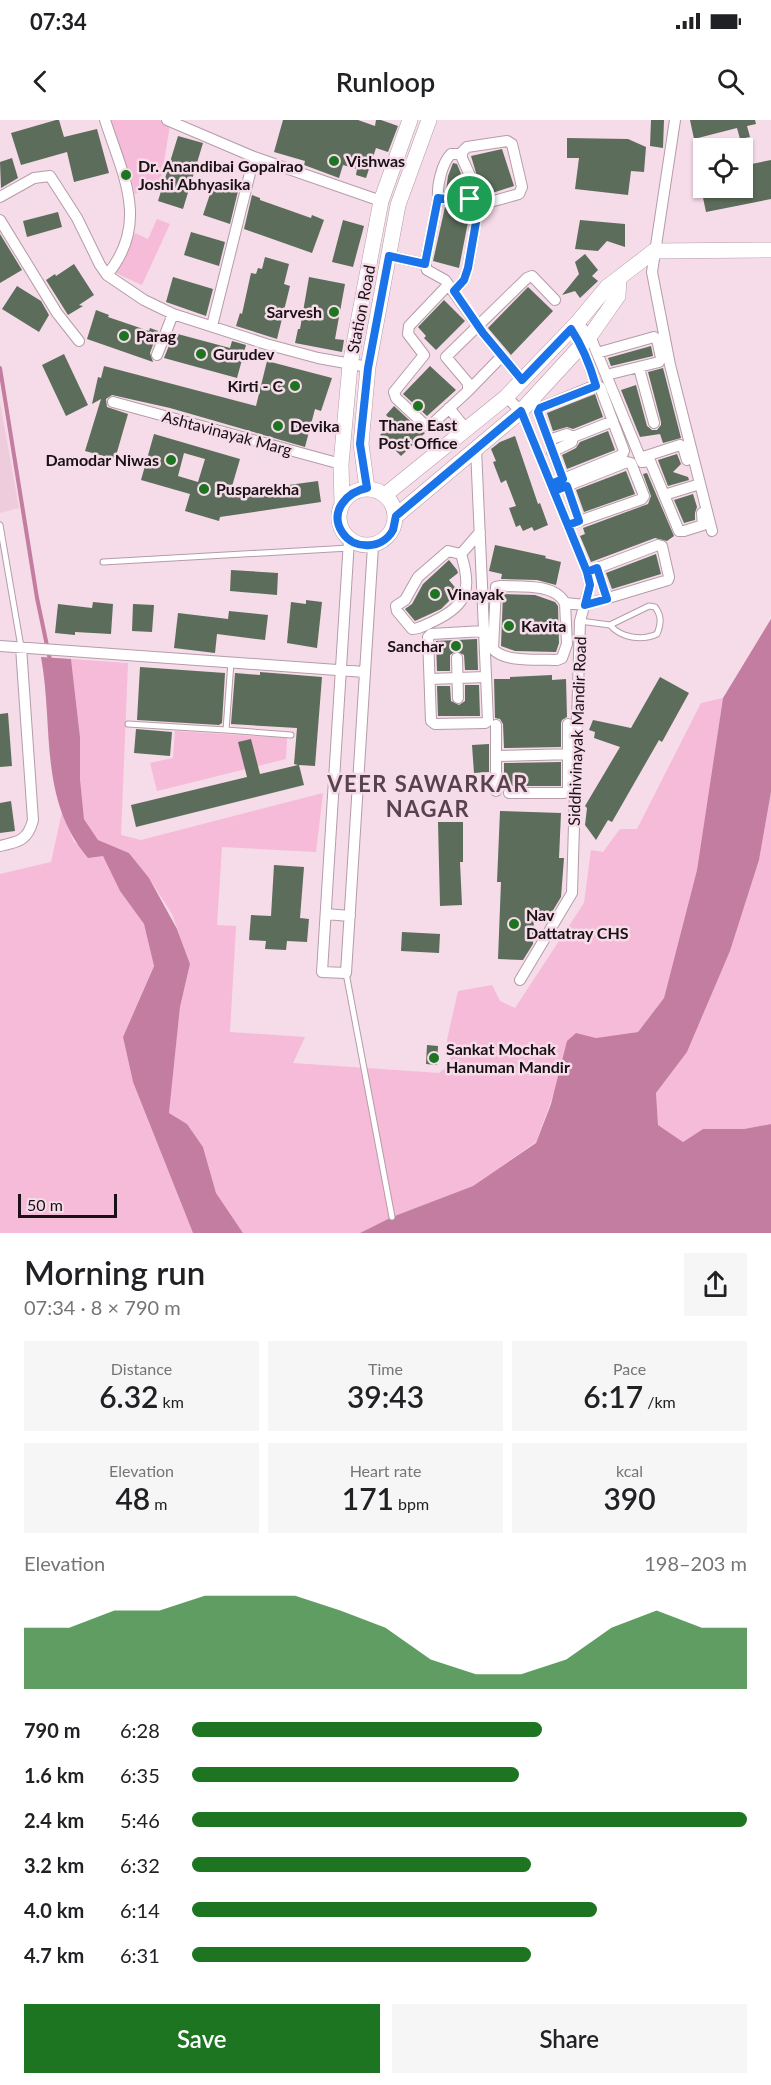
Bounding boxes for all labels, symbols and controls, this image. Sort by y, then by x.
text: 07:34 [30,8,87,35]
icon: back [24,65,57,98]
text: Runloop [336,65,435,98]
icon: search [714,65,747,98]
map controls [693,138,753,198]
button: locate [693,138,753,198]
place label: Vishwas [345,151,405,170]
marker: Vishwas [327,154,341,168]
place label: Dr. Anandibai Gopalrao Joshi Abhyasika [138,156,303,193]
marker: Dr. Anandibai Gopalrao Joshi Abhyasika [119,168,133,182]
pin [444,173,495,224]
icon: arrive [453,182,486,215]
street label: Station Road [343,263,378,355]
place label: Sarvesh [266,302,322,321]
marker: Sarvesh [327,305,341,319]
place label: Parag [136,326,177,345]
marker: Parag [117,329,131,343]
place label: Gurudev [213,344,275,363]
marker: Gurudev [194,347,208,361]
place label: Kirti - C [227,376,283,395]
marker: Kirti - C [288,379,302,393]
marker: Thane East Post Office [411,399,425,413]
street label: Ashtavinayak Marg [160,406,294,459]
place label: Thane East Post Office [378,415,458,452]
place label: Devika [290,416,340,435]
marker: Devika [271,419,285,433]
place label: Damodar Niwas [45,450,159,469]
marker: Damodar Niwas [164,453,178,467]
place label: Pusparekha [216,479,299,498]
marker: Pusparekha [197,482,211,496]
place label: Vinayak [446,584,504,603]
marker: Vinayak [428,587,442,601]
place label: Kavita [521,616,566,635]
marker: Kavita [502,619,516,633]
place label: Sanchar [387,636,444,655]
street label: Siddhivinayak Mandir Road [564,636,589,826]
marker: Sanchar [449,639,463,653]
district label: VEER SAWARKAR NAGAR [326,770,529,822]
place label: Nav Dattatray CHS [526,905,629,942]
marker: Nav Dattatray CHS [507,917,521,931]
place label: Sankat Mochak Hanuman Mandir [446,1039,570,1076]
marker: Sankat Mochak Hanuman Mandir [427,1051,441,1065]
scale bar [18,1191,117,1218]
text: 50 m [27,1195,63,1214]
text: Morning run [24,1252,205,1292]
button: share [684,1253,747,1316]
text: 07:34 · 8 × 790 m [24,1295,181,1319]
text: Distance [111,1359,172,1378]
text: Time [368,1359,403,1378]
text: Pace [613,1359,646,1378]
text: 6.32 [99,1378,158,1414]
text: 39:43 [347,1378,424,1414]
text: 6:17 [583,1378,643,1414]
text: km [158,1392,184,1411]
text: /km [643,1392,676,1411]
text: Elevation [109,1461,174,1480]
text: Heart rate [350,1461,421,1480]
text: kcal [616,1461,643,1480]
text: 48 [115,1480,150,1516]
text: 171 [342,1480,394,1516]
text: 390 [603,1480,656,1516]
text: m [150,1494,168,1513]
text: bpm [394,1494,429,1513]
text: Elevation [24,1551,105,1575]
text: 198–203 m [644,1551,747,1575]
text: 790 m [24,1718,80,1742]
text: 6:28 [120,1718,160,1742]
text: 1.6 km [24,1763,84,1787]
text: 6:35 [120,1763,160,1787]
text: 2.4 km [24,1808,84,1832]
text: 5:46 [120,1808,160,1832]
text: 3.2 km [24,1853,84,1877]
text: 6:32 [120,1853,160,1877]
text: 4.0 km [24,1898,84,1922]
text: 6:14 [120,1898,160,1922]
text: 4.7 km [24,1943,84,1967]
text: 6:31 [120,1943,160,1967]
button: Save [24,2004,380,2073]
button: Share [392,2004,747,2073]

